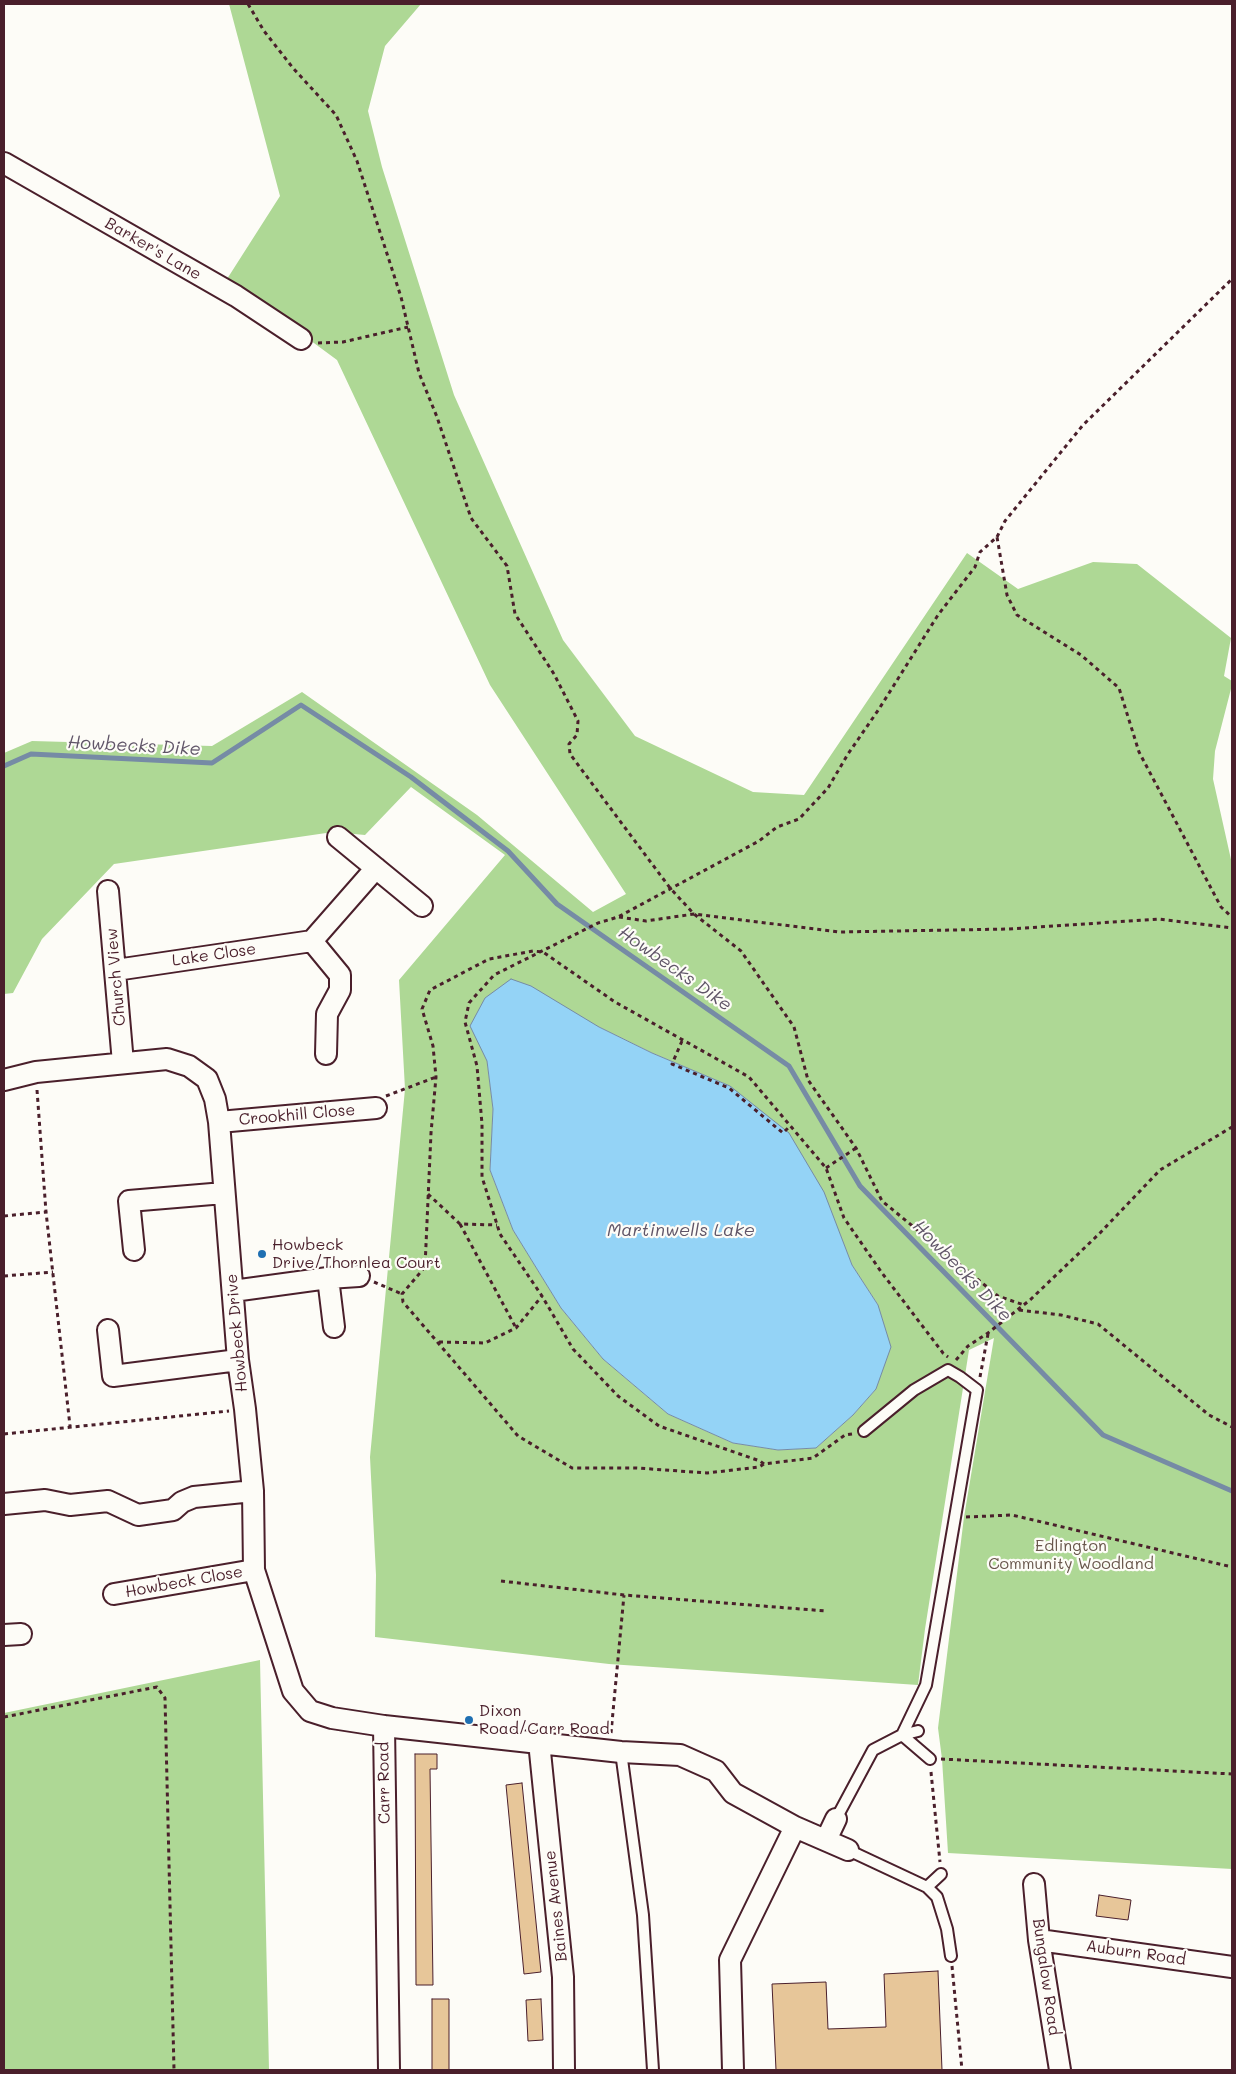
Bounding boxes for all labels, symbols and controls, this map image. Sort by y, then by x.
street label: Barker's Lane [101,214,205,284]
water label: Howbecks Dike [67,732,201,760]
water label: Howbecks Dike [614,922,736,1016]
street label: Church View [102,927,130,1027]
street label: Lake Close [171,940,257,970]
street label: Crookhill Close [238,1100,356,1130]
water label: Howbecks Dike [908,1216,1016,1326]
water label: Martinwells Lake [607,1219,755,1241]
place label: Howbeck Drive/Thornlea Court [272,1235,441,1273]
marker: Howbeck Drive/Thornlea Court [256,1248,268,1260]
street label: Howbeck Drive [222,1273,252,1393]
park label: Edlington Community Woodland [988,1536,1154,1574]
street label: Howbeck Close [124,1562,244,1602]
place label: Dixon Road/Carr Road [479,1701,610,1739]
marker: Dixon Road/Carr Road [463,1714,475,1726]
street label: Carr Road [374,1742,394,1824]
street label: Baines Avenue [541,1849,571,1963]
street label: Bungalow Road [1028,1917,1064,2037]
street label: Auburn Road [1085,1936,1187,1970]

